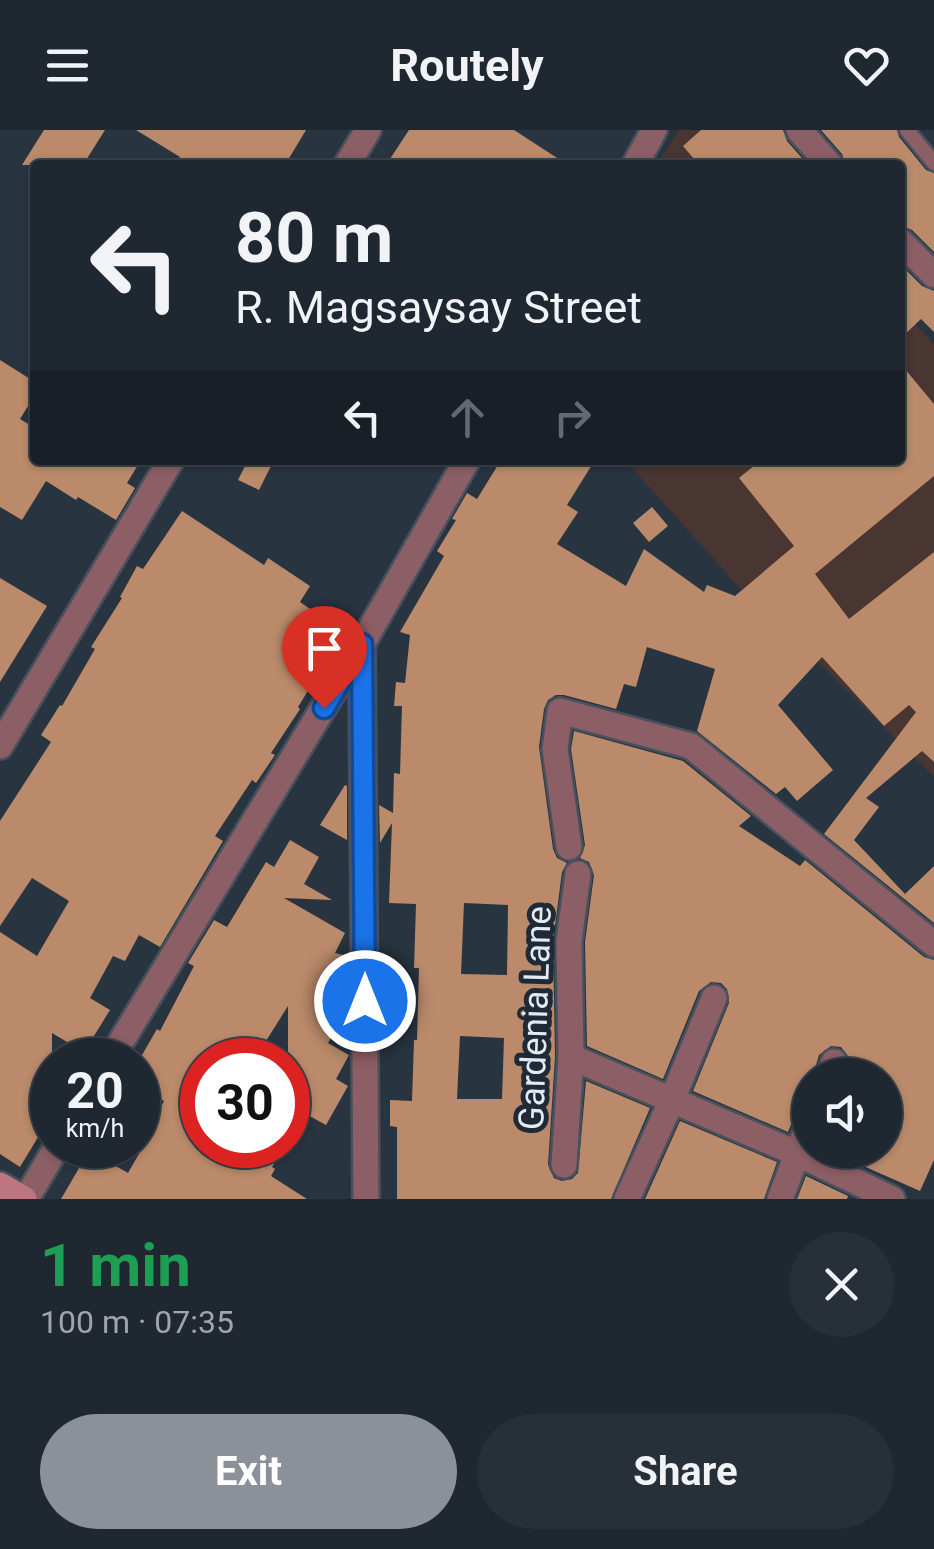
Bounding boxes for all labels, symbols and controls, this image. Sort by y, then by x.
icon: menu [40,38,95,93]
icon: heart [839,38,894,93]
text: Routely [390,39,544,92]
text: 80 m [235,197,393,279]
icon: left [70,200,200,330]
text: R. Magsaysay Street [235,281,642,334]
icon: left [335,390,390,445]
icon: ahead [440,390,495,445]
icon: right [545,390,600,445]
pin [282,606,367,709]
icon: arrive [297,621,352,676]
street label: Gardenia Lane [511,905,560,1131]
position arrow [313,949,417,1053]
speed limit sign: 30 [180,1038,310,1168]
map controls [792,1058,902,1168]
button: sound [792,1058,902,1168]
text: 20 [66,1062,124,1120]
text: km/h [66,1114,124,1143]
text: 1 min [40,1230,191,1301]
button: close [789,1232,894,1337]
text: 100 m · 07:35 [40,1303,234,1341]
button: Exit [40,1414,457,1529]
button: Share [477,1414,894,1529]

